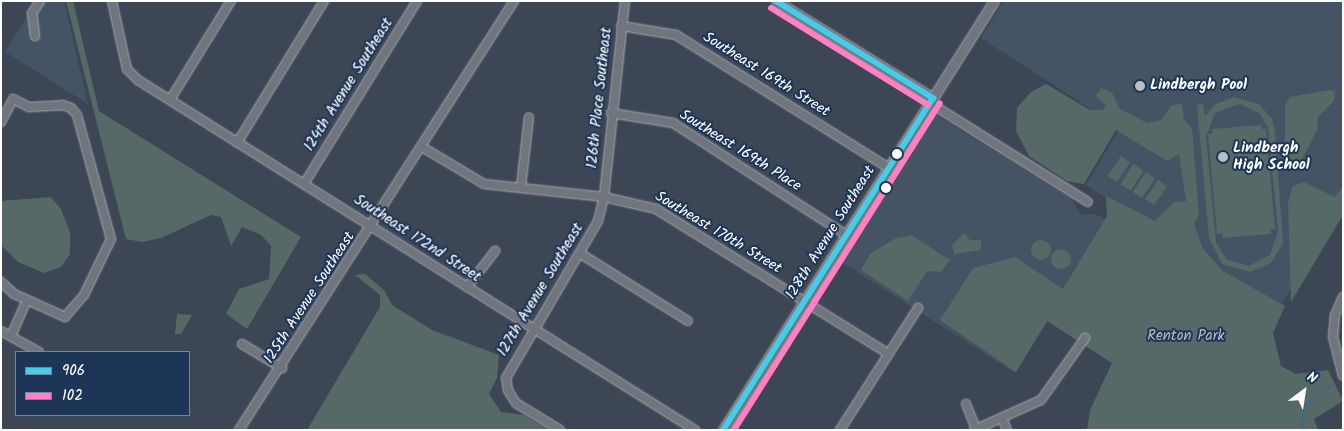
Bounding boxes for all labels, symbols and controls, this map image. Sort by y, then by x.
street label: 124th Avenue Southeast [301,15,397,155]
street label: 126th Place Southeast [584,27,616,169]
street label: Southeast 169th Street [699,29,833,121]
place label: Lindbergh Pool [1150,77,1247,95]
marker: Lindbergh Pool [1134,80,1146,92]
street label: Southeast 169th Place [676,106,804,196]
place label: Lindbergh High School [1233,139,1310,174]
unlabelled marker [892,149,902,159]
marker: Lindbergh High School [1217,151,1229,163]
street label: 128th Avenue Southeast [782,163,880,303]
unlabelled marker [881,183,891,193]
street label: Southeast 170th Street [651,188,785,278]
street label: Southeast 172nd Street [350,191,484,287]
street label: 127th Avenue Southeast [494,220,588,360]
street label: 125th Avenue Southeast [261,229,359,367]
park label: Renton Park [1147,328,1225,346]
legend [15,351,190,416]
text: 906 [62,359,85,383]
north arrow [1279,366,1329,416]
text: N [1302,366,1321,390]
text: 102 [62,384,83,408]

